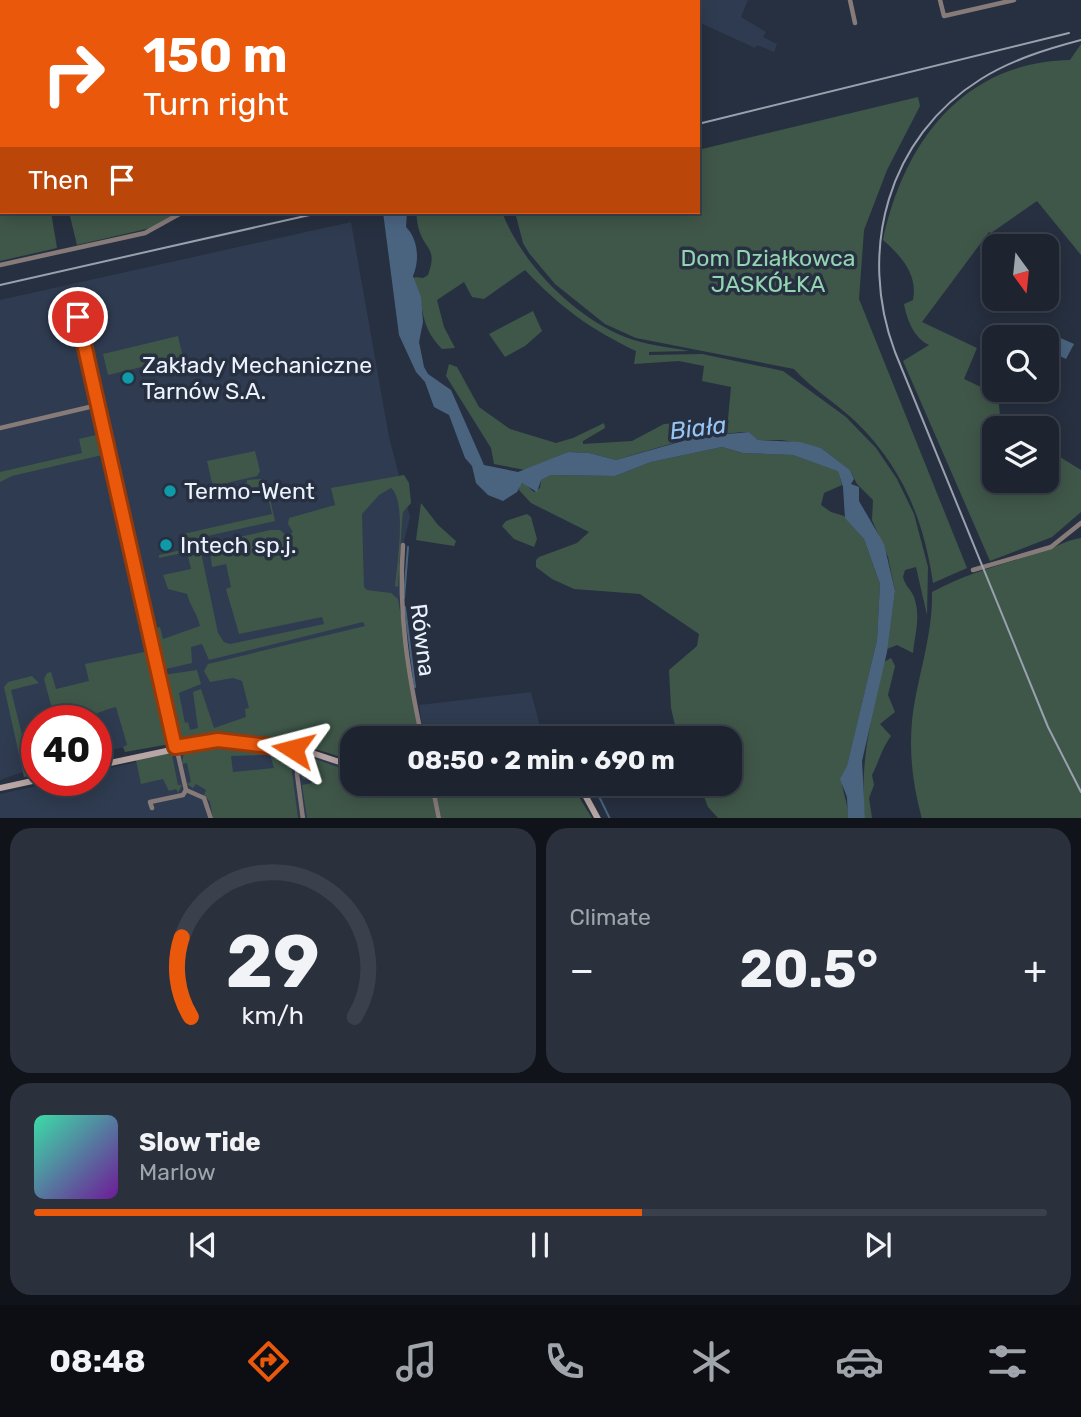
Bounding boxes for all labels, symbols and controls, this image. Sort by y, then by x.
text: 150 m [143,26,288,84]
icon: right [28,28,119,119]
text: Turn right [143,85,288,123]
icon: arrive [103,161,141,199]
text: Then [28,165,89,196]
north arrow [982,234,1059,312]
map controls [982,234,1059,493]
park label: Dom Działkowca JASKÓŁKA [680,244,856,298]
pin [48,287,108,347]
icon: arrive [59,298,97,336]
button: search [982,325,1059,402]
place label: Zakłady Mechaniczne Tarnów S.A. [142,351,372,405]
marker: Zakłady Mechaniczne Tarnów S.A. [120,370,136,386]
water label: Biała [668,411,728,445]
button: layers [982,416,1059,493]
place label: Termo-Went [184,477,315,505]
marker: Termo-Went [162,483,178,499]
place label: Intech sp.j. [180,531,297,559]
marker: Intech sp.j. [158,537,174,553]
street label: Równa [405,602,441,678]
speed limit sign: 40 [21,705,112,796]
position arrow [256,712,330,786]
text: 08:50 · 2 min · 690 m [407,745,675,776]
text: Climate [570,903,651,931]
text: 29 [226,919,320,1005]
text: 20.5° [740,938,878,1000]
text: − [570,947,594,993]
text: + [1023,947,1047,993]
text: km/h [242,1000,304,1029]
text: Slow Tide [139,1127,261,1158]
text: Marlow [139,1158,216,1186]
icon: previous [184,1226,222,1264]
icon: pause [521,1226,559,1264]
icon: next [859,1226,897,1264]
icon: directions [244,1337,293,1386]
icon: music [392,1337,441,1386]
icon: phone [540,1337,589,1386]
icon: climate [687,1337,736,1386]
icon: car [835,1337,884,1386]
icon: filters [983,1337,1032,1386]
text: 08:48 [49,1342,146,1380]

